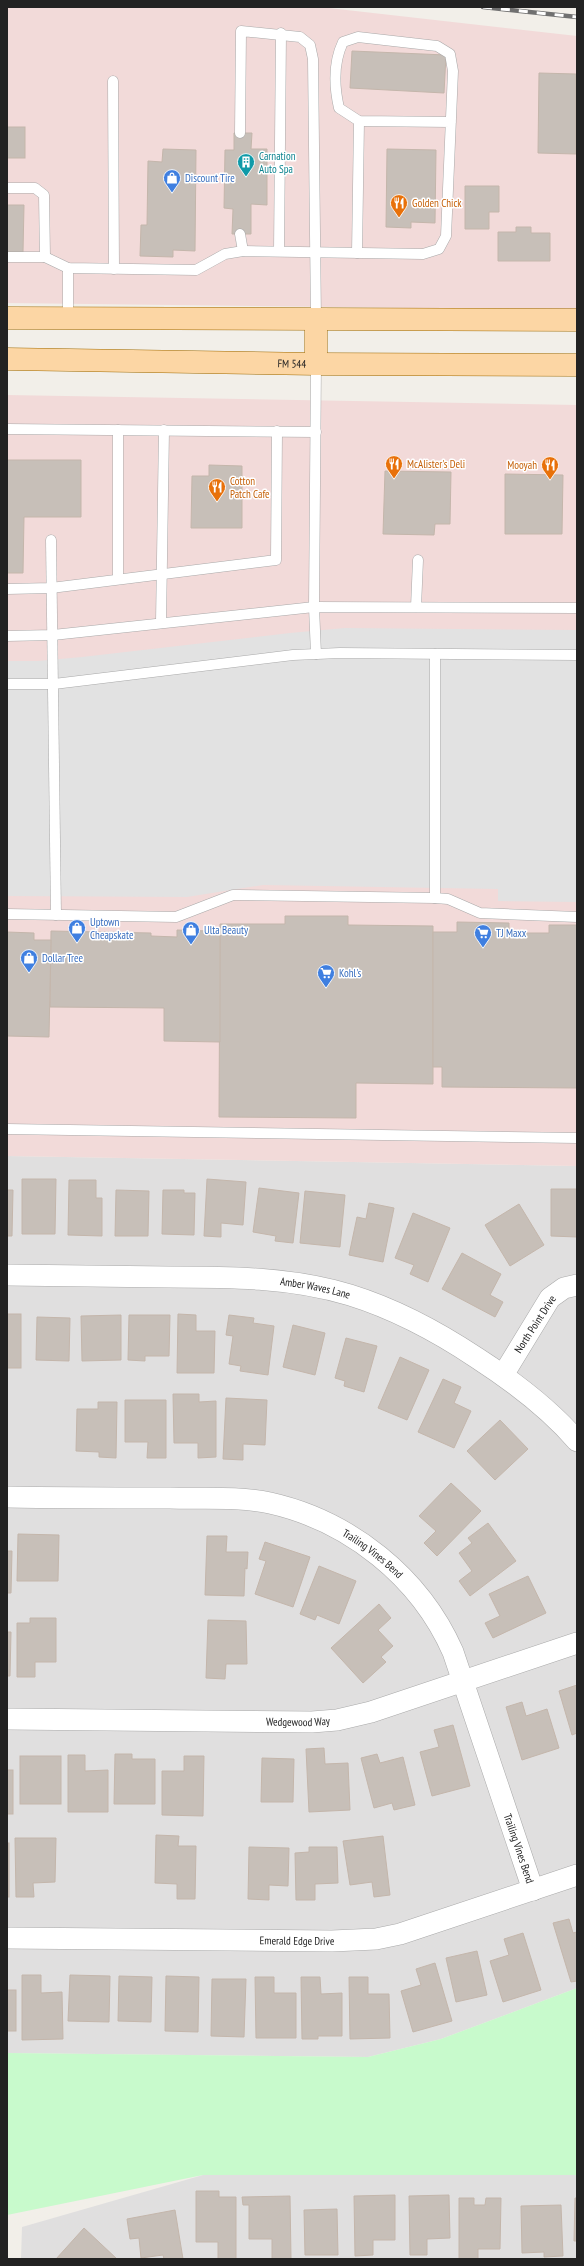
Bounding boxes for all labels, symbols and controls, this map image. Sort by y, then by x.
place label: Carnation Auto Spa [259,149,296,176]
building icon: Carnation Auto Spa [236,152,256,177]
shop icon: Discount Tire [162,168,182,193]
place label: Discount Tire [185,171,235,185]
restaurant icon: Golden Chick [389,193,409,218]
place label: Golden Chick [412,196,462,210]
street label: FM 544 [277,356,307,371]
restaurant icon: McAlister's Deli [384,454,404,479]
restaurant icon: Mooyah [540,455,560,480]
place label: McAlister's Deli [407,457,465,471]
place label: Mooyah [507,458,537,472]
place label: Cotton Patch Cafe [230,474,270,501]
restaurant icon: Cotton Patch Cafe [207,477,227,502]
place label: Uptown Cheapskate [90,915,134,942]
shop icon: Uptown Cheapskate [67,918,87,943]
shop icon: Ulta Beauty [181,920,201,945]
place label: Ulta Beauty [204,923,249,937]
supermarket icon: TJ Maxx [473,923,493,948]
place label: TJ Maxx [496,926,527,940]
shop icon: Dollar Tree [19,948,39,973]
place label: Dollar Tree [42,951,84,965]
supermarket icon: Kohl's [316,963,336,988]
place label: Kohl's [339,966,362,980]
street label: Amber Waves Lane [279,1274,353,1302]
street label: North Point Drive [511,1292,559,1356]
street label: Trailing Vines Bend [340,1526,406,1581]
street label: Wedgewood Way [266,1714,331,1729]
street label: Trailing Vines Bend [501,1812,537,1885]
street label: Emerald Edge Drive [260,1933,335,1948]

